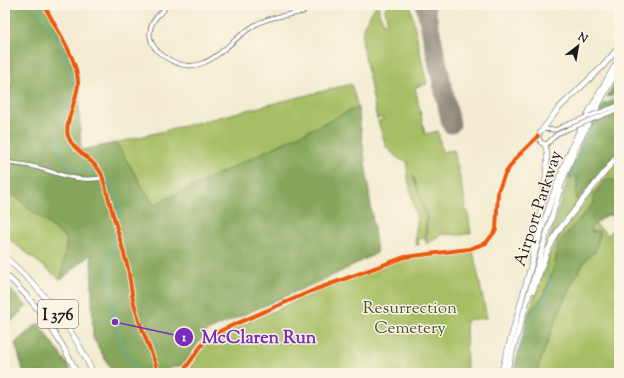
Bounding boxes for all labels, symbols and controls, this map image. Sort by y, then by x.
north arrow [558,26,598,66]
text: N [574,29,591,48]
street label: Airport Parkway [509,147,569,270]
park label: Resurrection Cemetery [363,297,457,341]
road number: I 376 [38,300,78,328]
callout: McClaren Run [174,322,325,352]
text: McClaren Run [201,326,317,352]
text: 1 [181,329,187,347]

